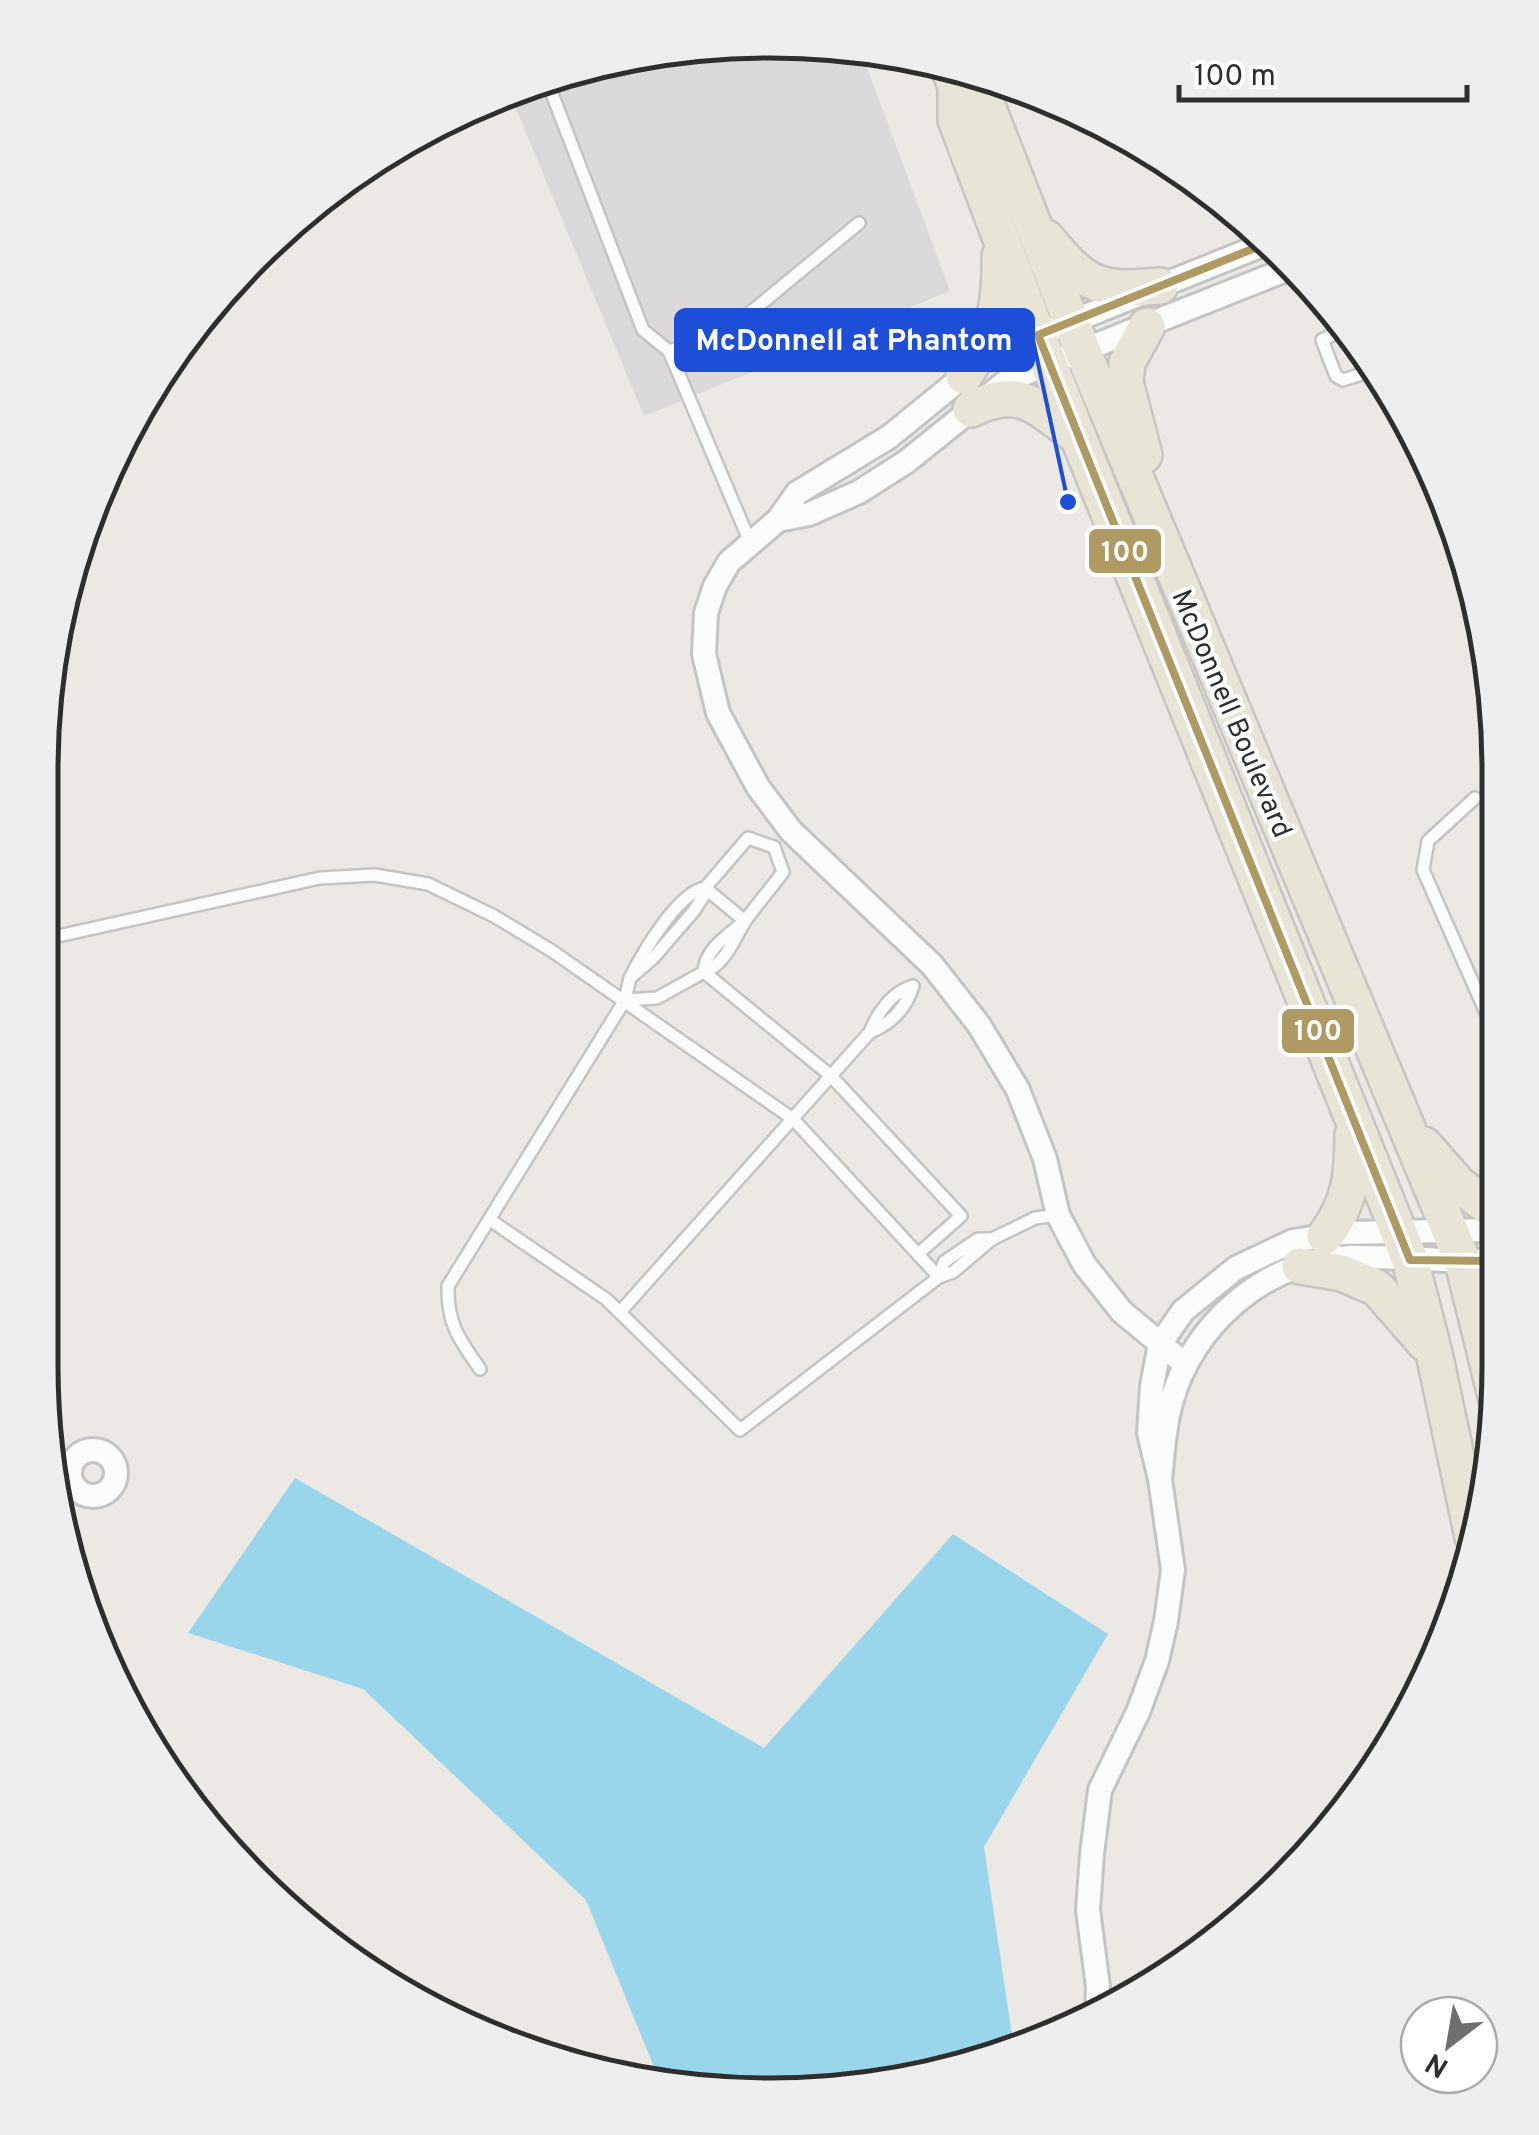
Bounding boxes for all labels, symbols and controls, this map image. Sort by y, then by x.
scale bar [1179,40,1466,102]
text: 100 m [1194,59,1276,96]
callout: McDonnell at Phantom [676,310,1033,370]
text: McDonnell at Phantom [696,324,1012,361]
line badge: 100 [1087,527,1163,575]
text: 100 [1101,536,1149,572]
street label: McDonnell Boulevard [1162,585,1299,844]
line badge: 100 [1280,1007,1356,1055]
text: 100 [1294,1015,1342,1051]
north arrow [1399,1995,1499,2095]
text: N [1420,2043,1456,2084]

